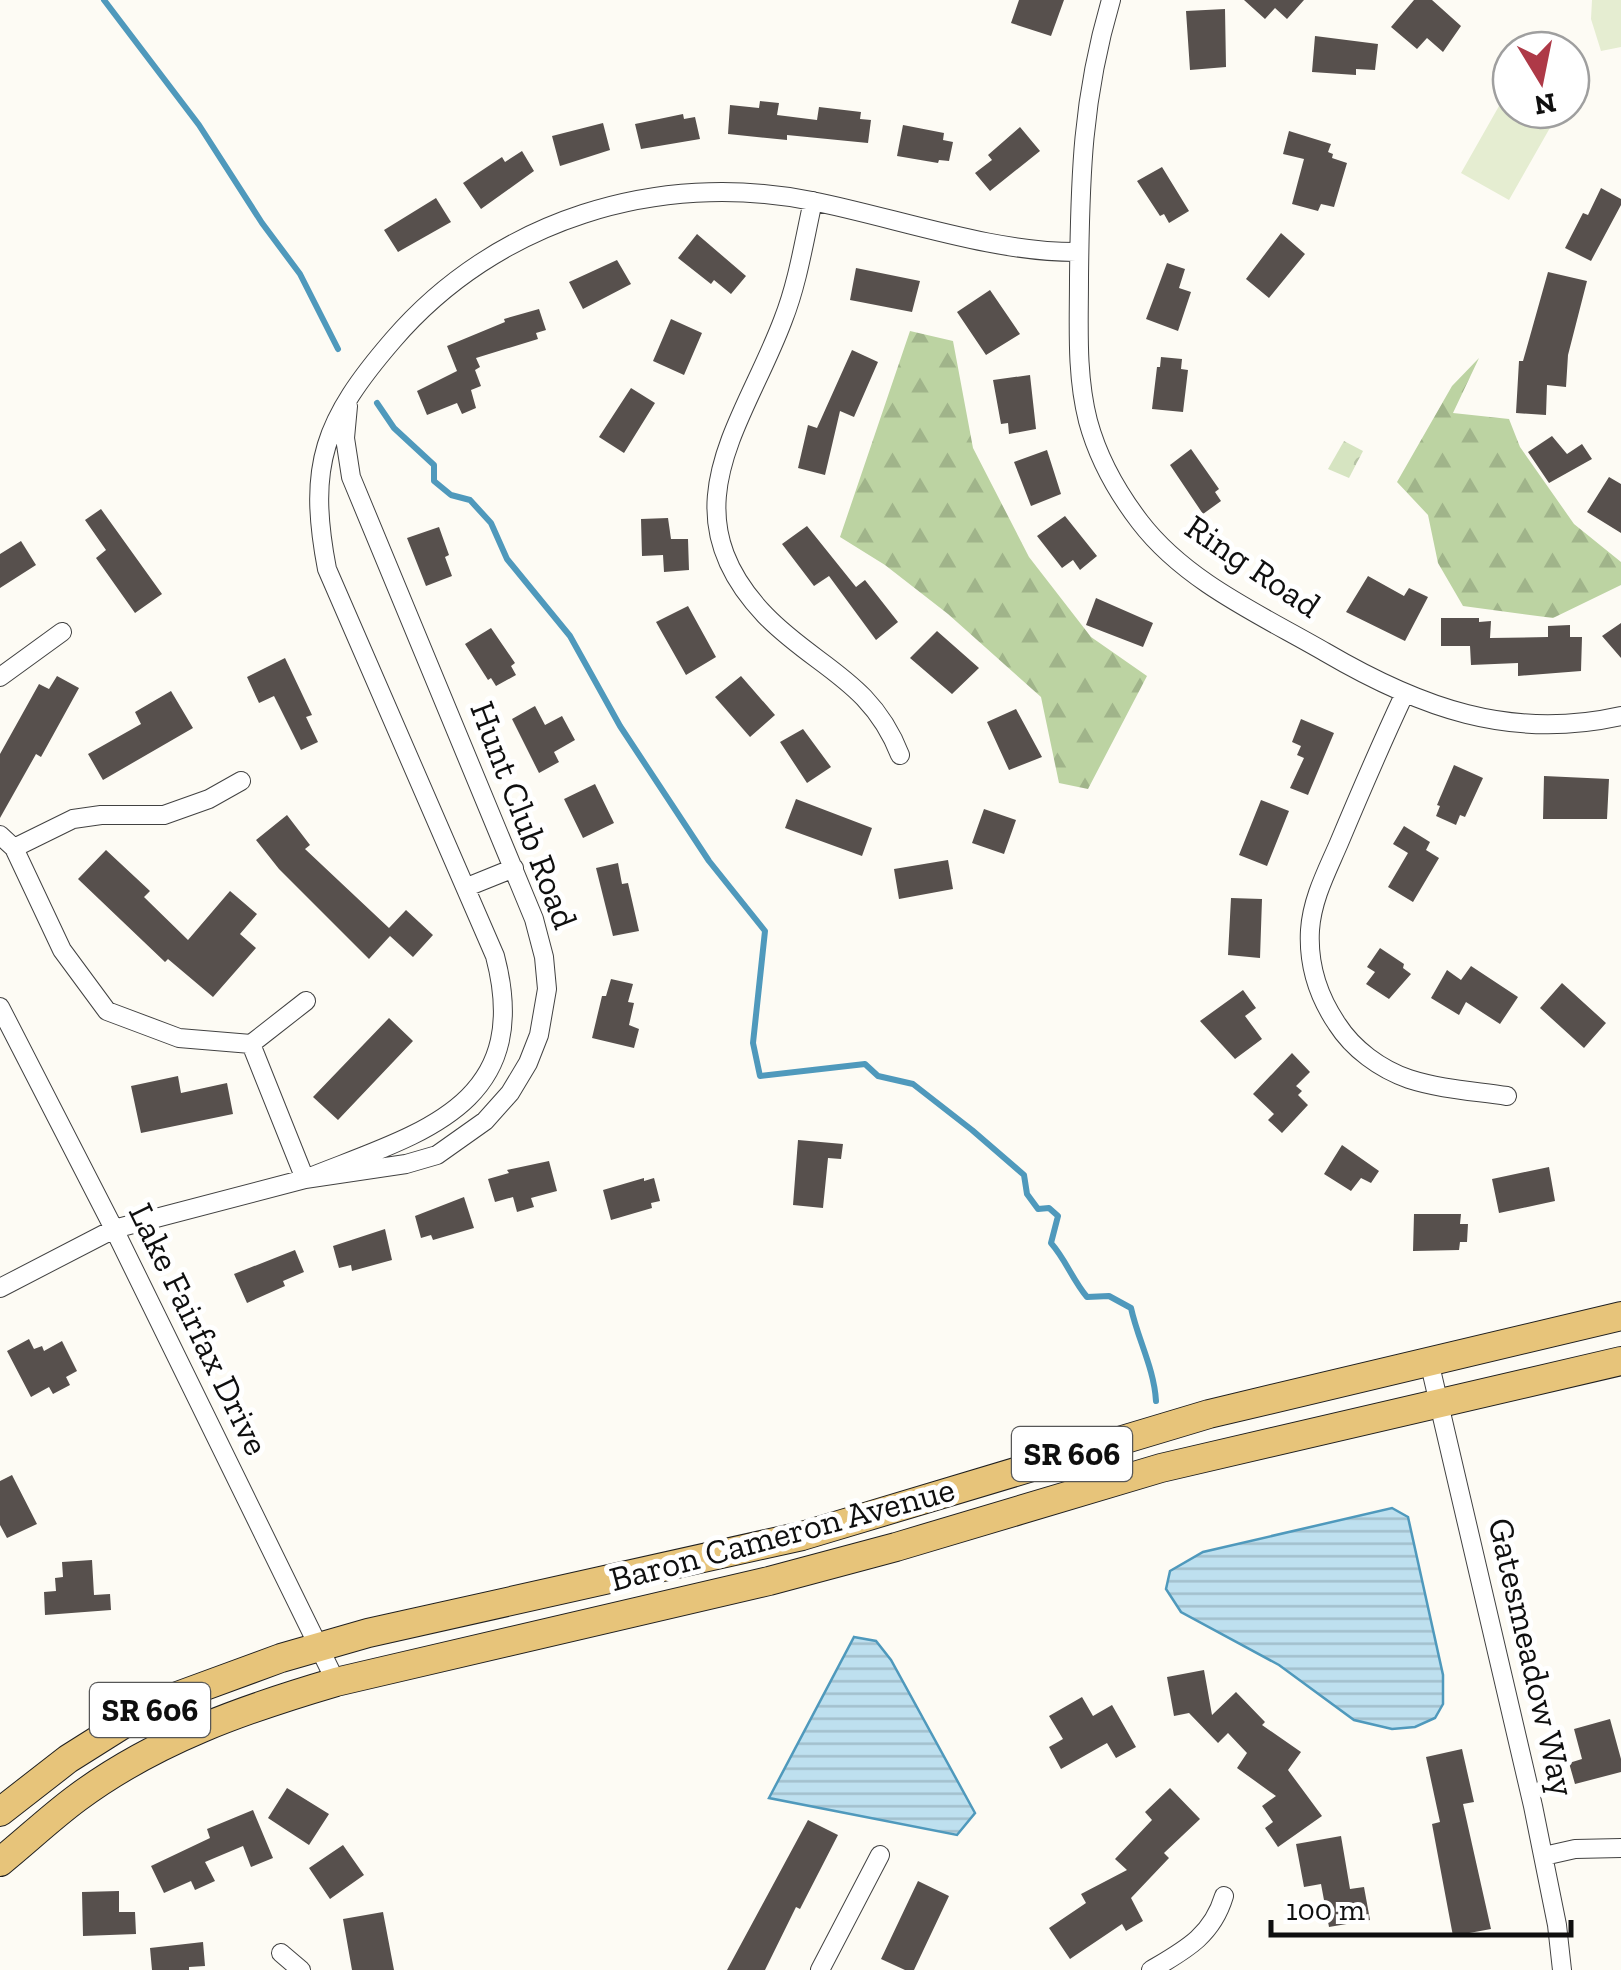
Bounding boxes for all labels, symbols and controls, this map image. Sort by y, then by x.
north arrow [1491,30,1591,130]
text: N [1532,86,1559,122]
street label: Ring Road [1177,506,1329,626]
street label: Hunt Club Road [461,696,587,934]
street label: Lake Fairfax Drive [120,1196,278,1462]
road number: SR 606 [1012,1427,1132,1481]
street label: Baron Cameron Avenue [605,1468,959,1600]
street label: Gatesmeadow Way [1480,1514,1584,1800]
road number: SR 606 [90,1683,210,1737]
scale bar [1271,1875,1571,1937]
text: 100 m [1286,1892,1365,1928]

